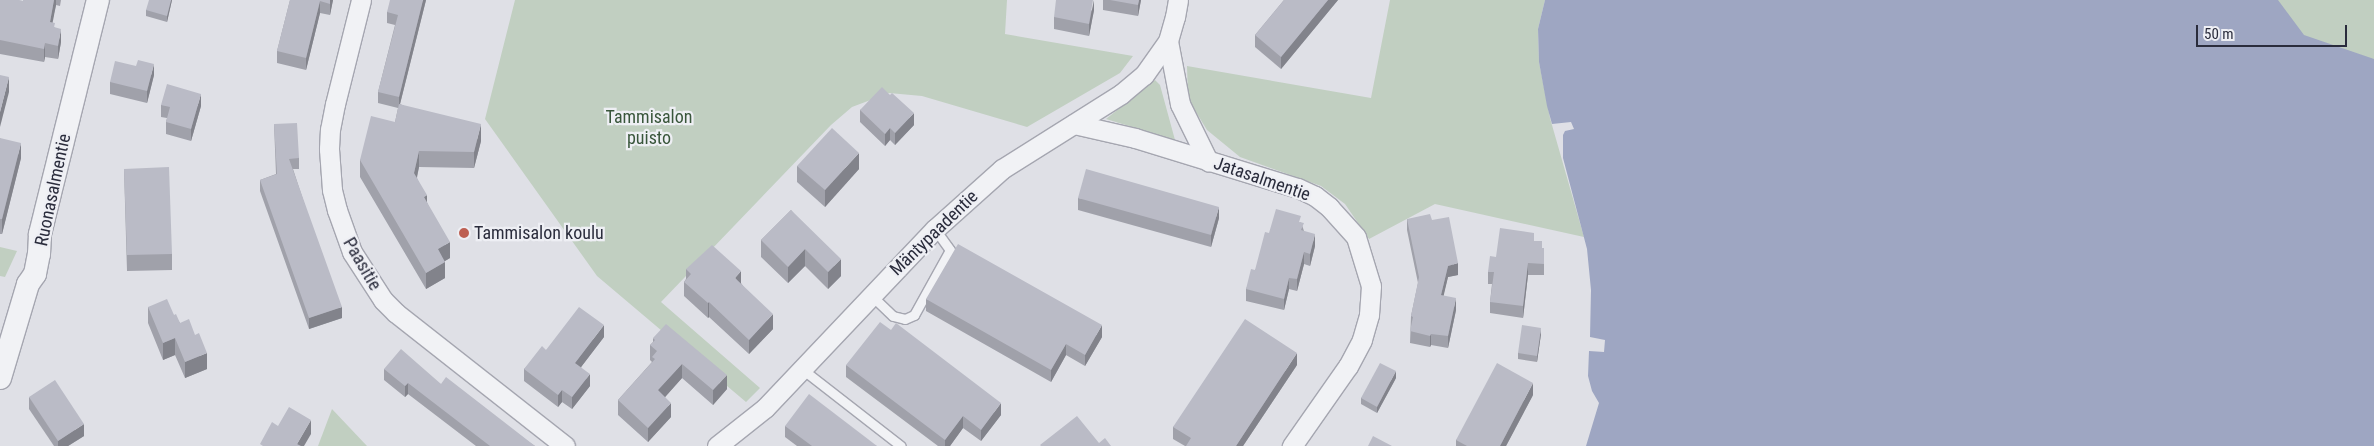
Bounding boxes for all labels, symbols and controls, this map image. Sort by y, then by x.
scale bar [2199,15,2350,47]
text: 50 m [2204,25,2234,43]
park label: Tammisalon puisto [606,107,692,150]
street label: Ruonasalmentie [31,132,75,248]
street label: Jatasalmentie [1211,152,1313,206]
street label: Mäntypaadentie [886,186,982,280]
place label: Tammisalon koulu [474,222,604,244]
marker: Tammisalon koulu [458,227,470,239]
street label: Paasitie [338,234,386,294]

